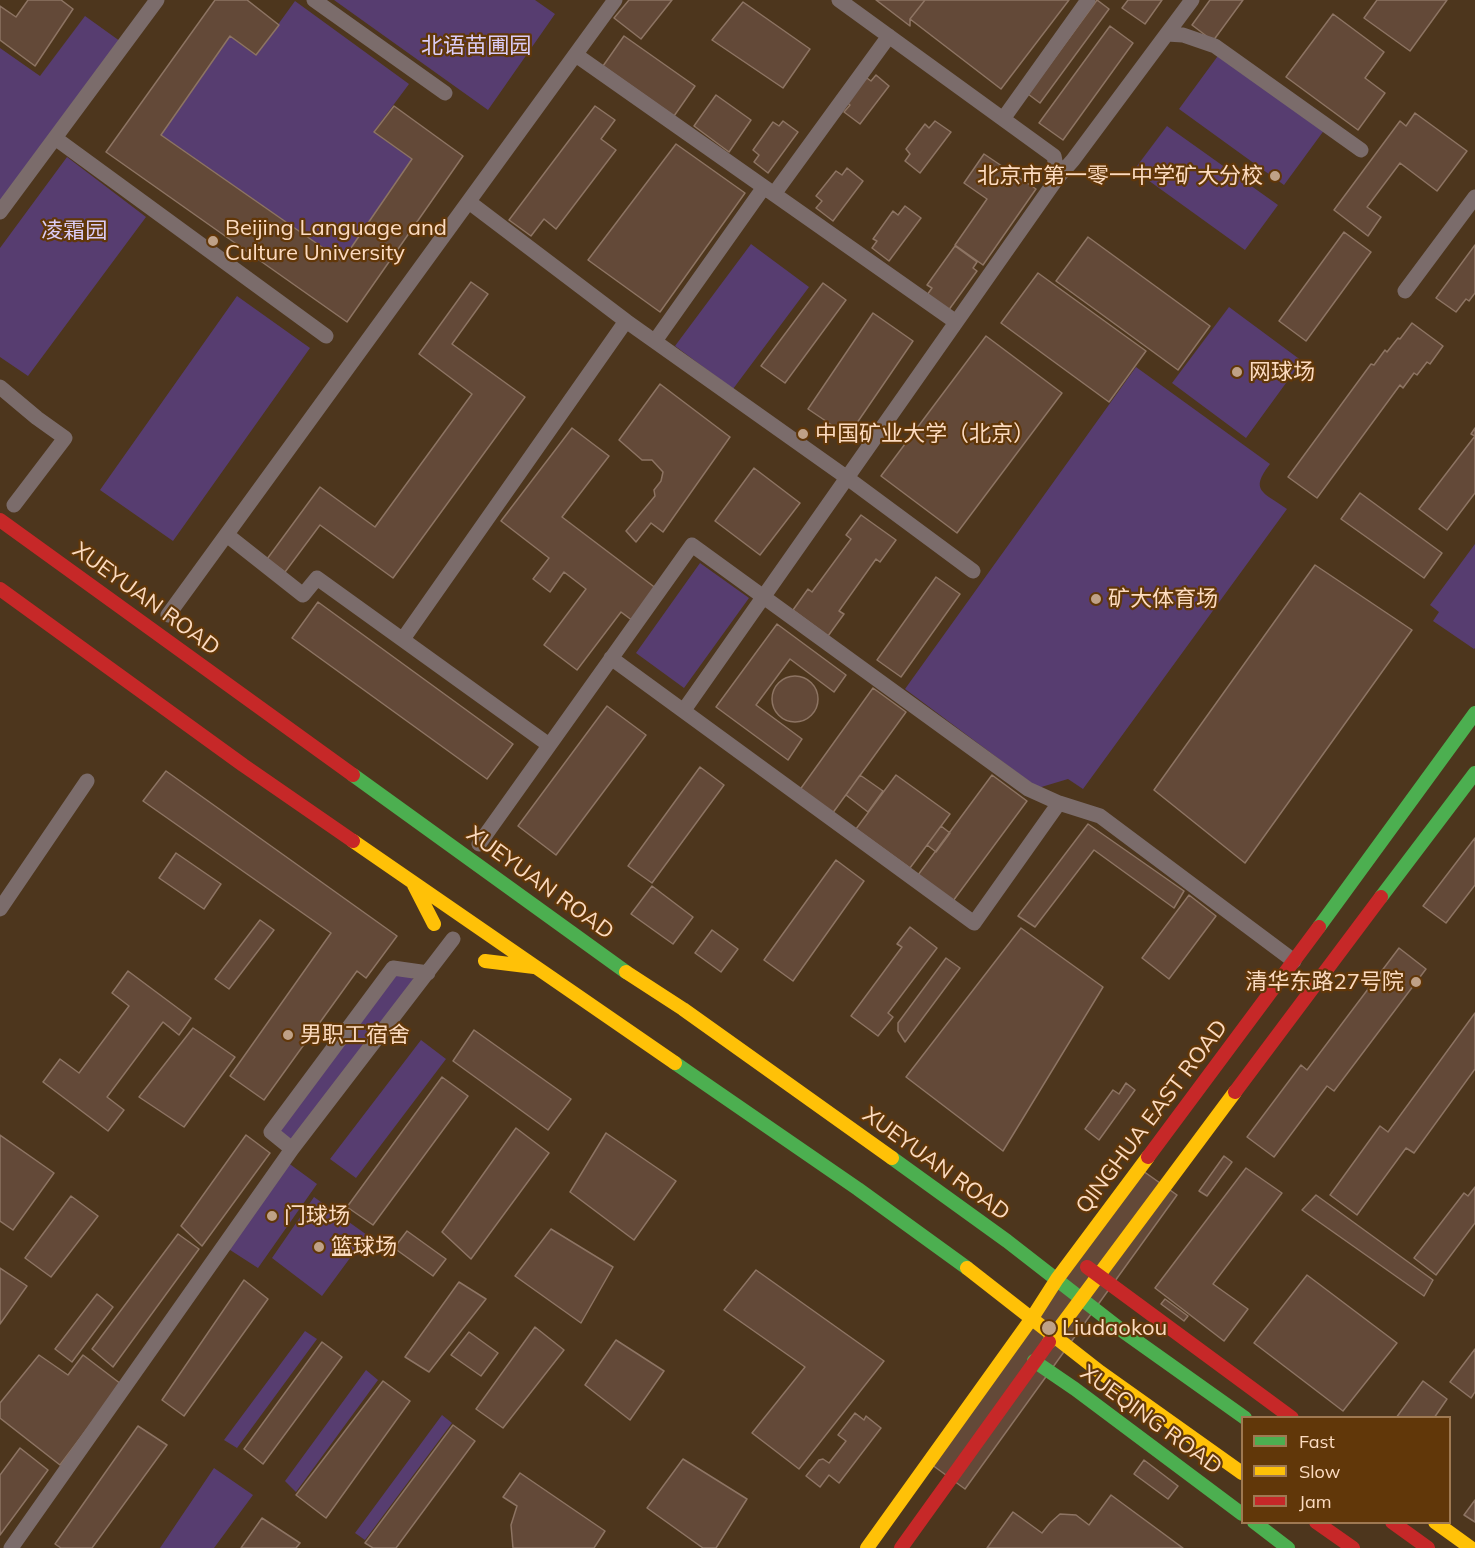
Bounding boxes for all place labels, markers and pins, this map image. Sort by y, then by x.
place label: 北京市第一零一中学矿大分校 [977,163,1263,189]
marker: 北京市第一零一中学矿大分校 [1268,169,1282,183]
place label: Beijing Language and Culture University [225,215,447,266]
marker: Beijing Language and Culture University [206,234,220,248]
place label: 网球场 [1249,359,1315,385]
marker: 网球场 [1230,365,1244,379]
place label: 中国矿业大学（北京） [815,421,1035,447]
marker: 中国矿业大学（北京） [796,427,810,441]
place label: 矿大体育场 [1108,586,1218,612]
marker: 矿大体育场 [1089,592,1103,606]
place label: 清华东路27号院 [1246,969,1404,995]
marker: 清华东路27号院 [1409,975,1423,989]
place label: 男职工宿舍 [300,1022,410,1048]
marker: 男职工宿舍 [281,1028,295,1042]
place label: 门球场 [284,1203,350,1229]
marker: 门球场 [265,1209,279,1223]
place label: 篮球场 [331,1234,397,1260]
marker: 篮球场 [312,1240,326,1254]
place label: Liudaokou [1062,1315,1167,1341]
marker: Liudaokou [1040,1319,1058,1337]

